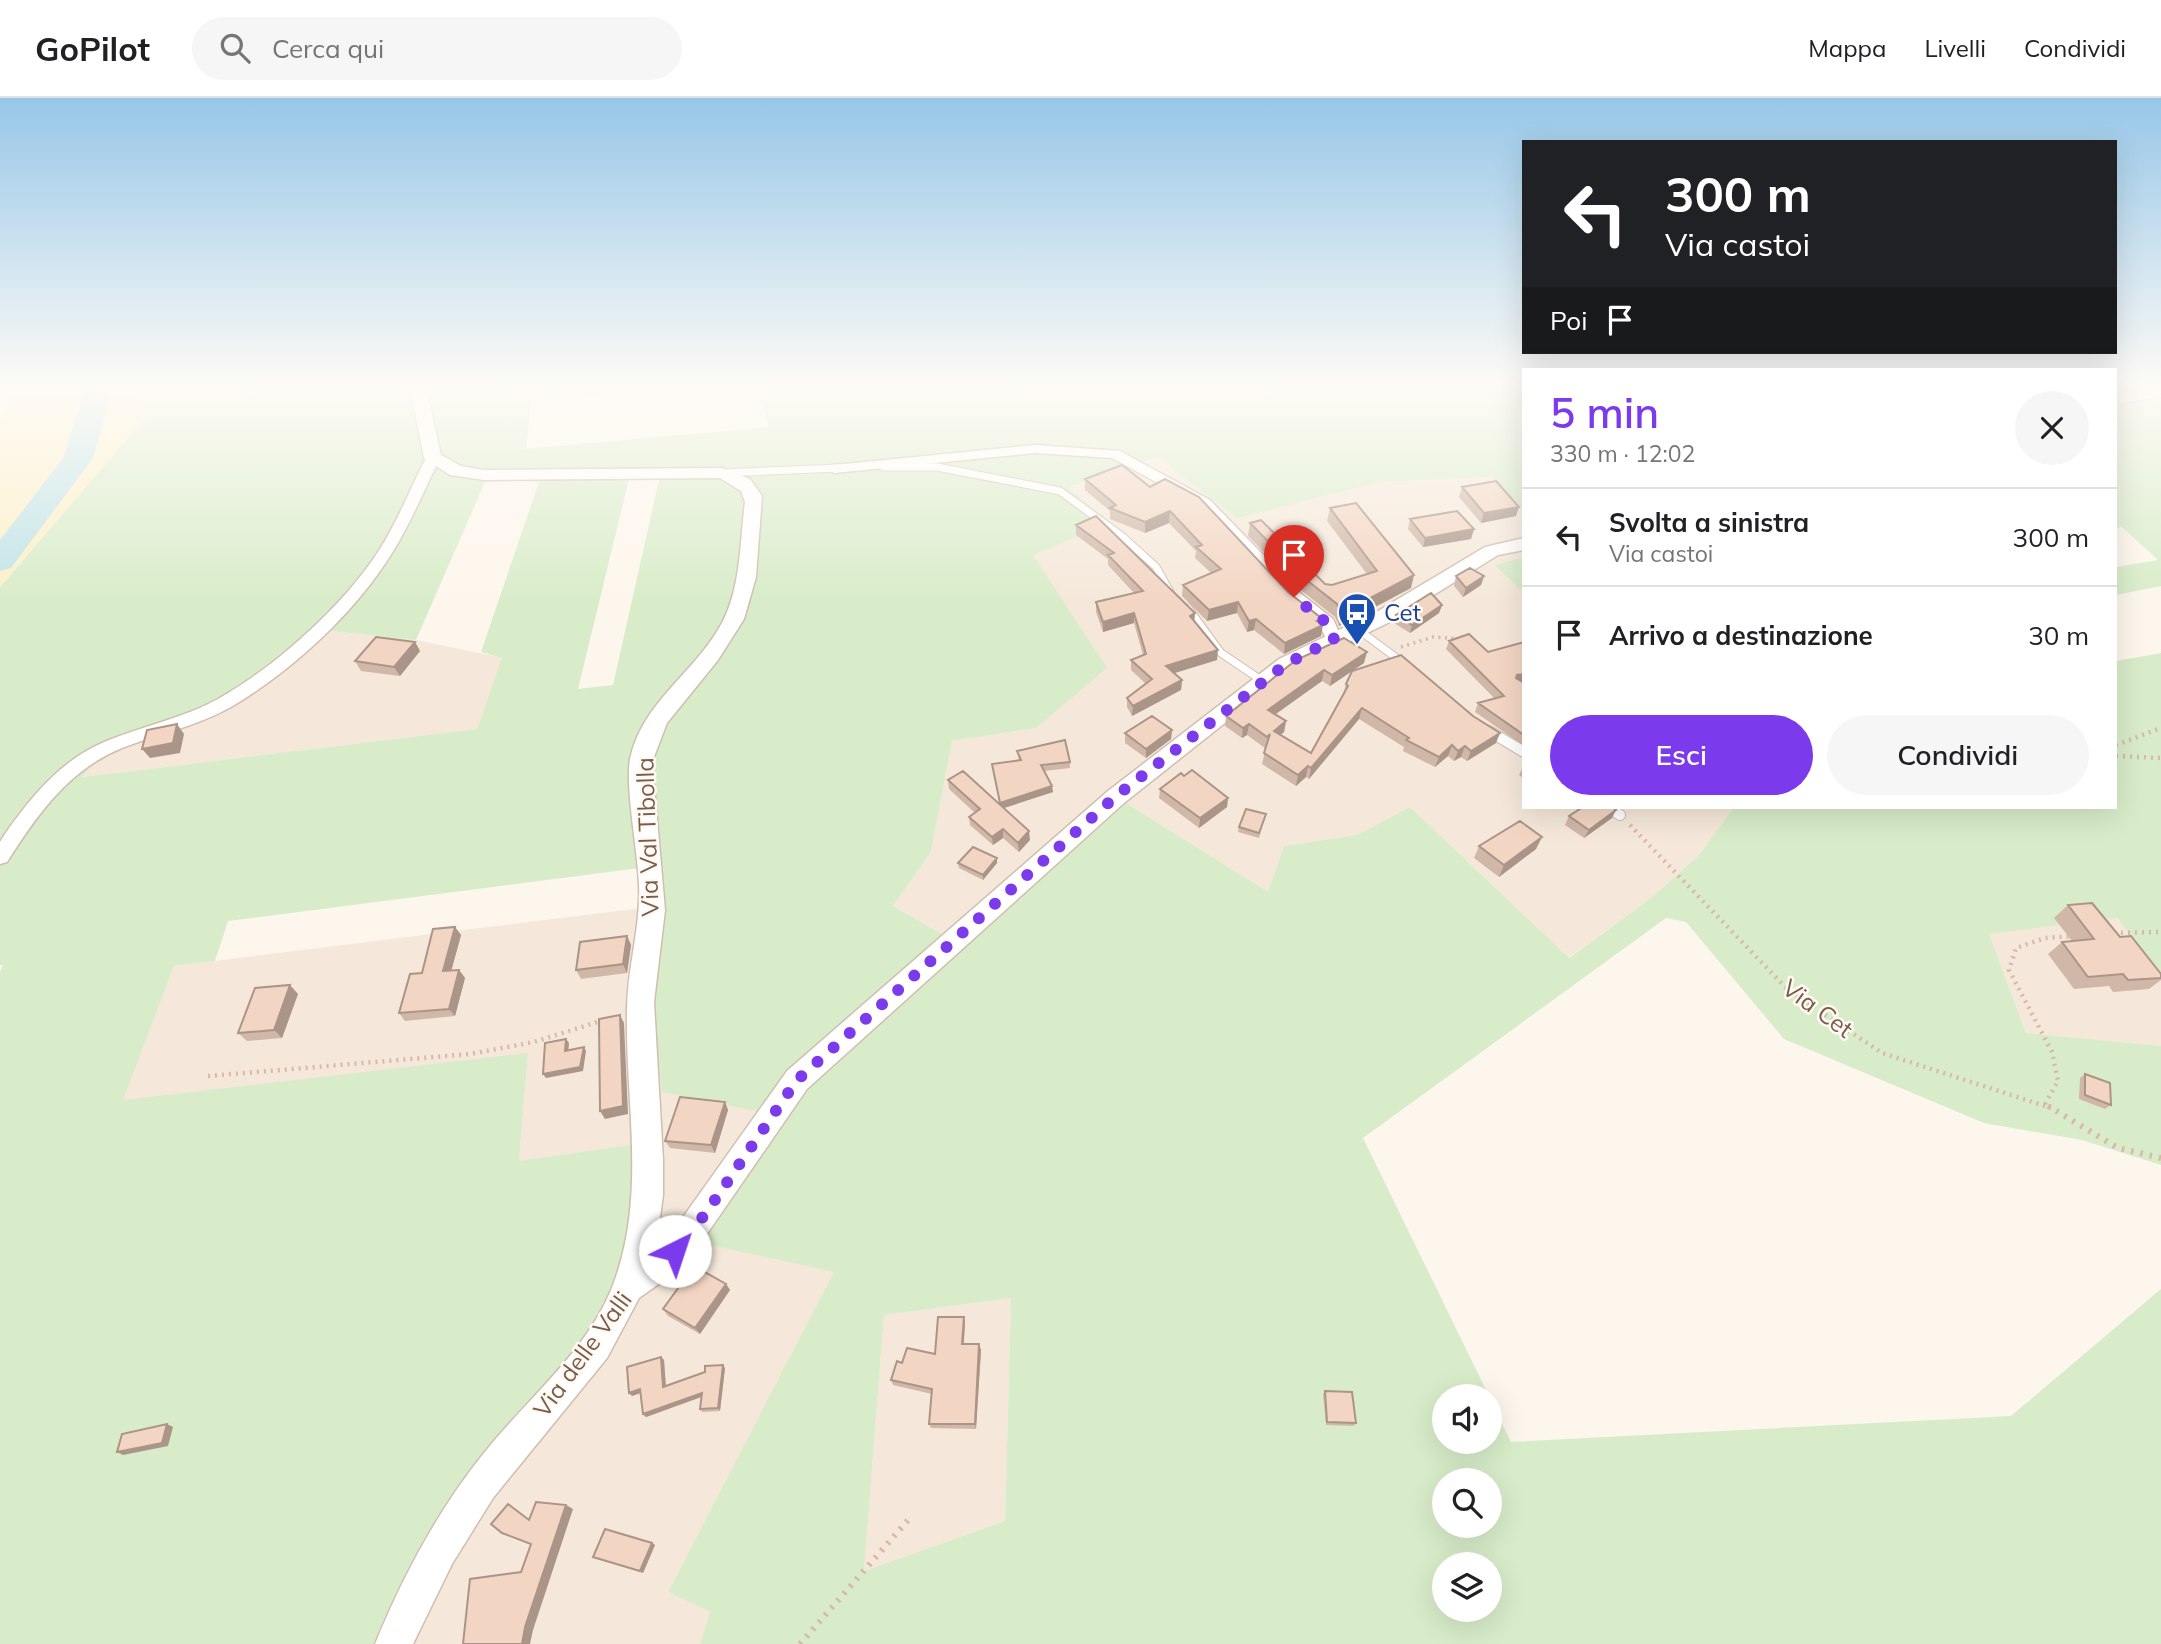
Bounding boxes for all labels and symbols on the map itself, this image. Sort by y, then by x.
pin [1264,525,1324,597]
bus stop icon: Cet [1336,591,1378,646]
place label: Cet [1384,597,1421,627]
street label: Via Val Tibolla [629,757,665,917]
street label: Via Cet [1777,972,1859,1044]
position arrow [638,1214,712,1288]
street label: Via delle Valli [526,1285,638,1423]

